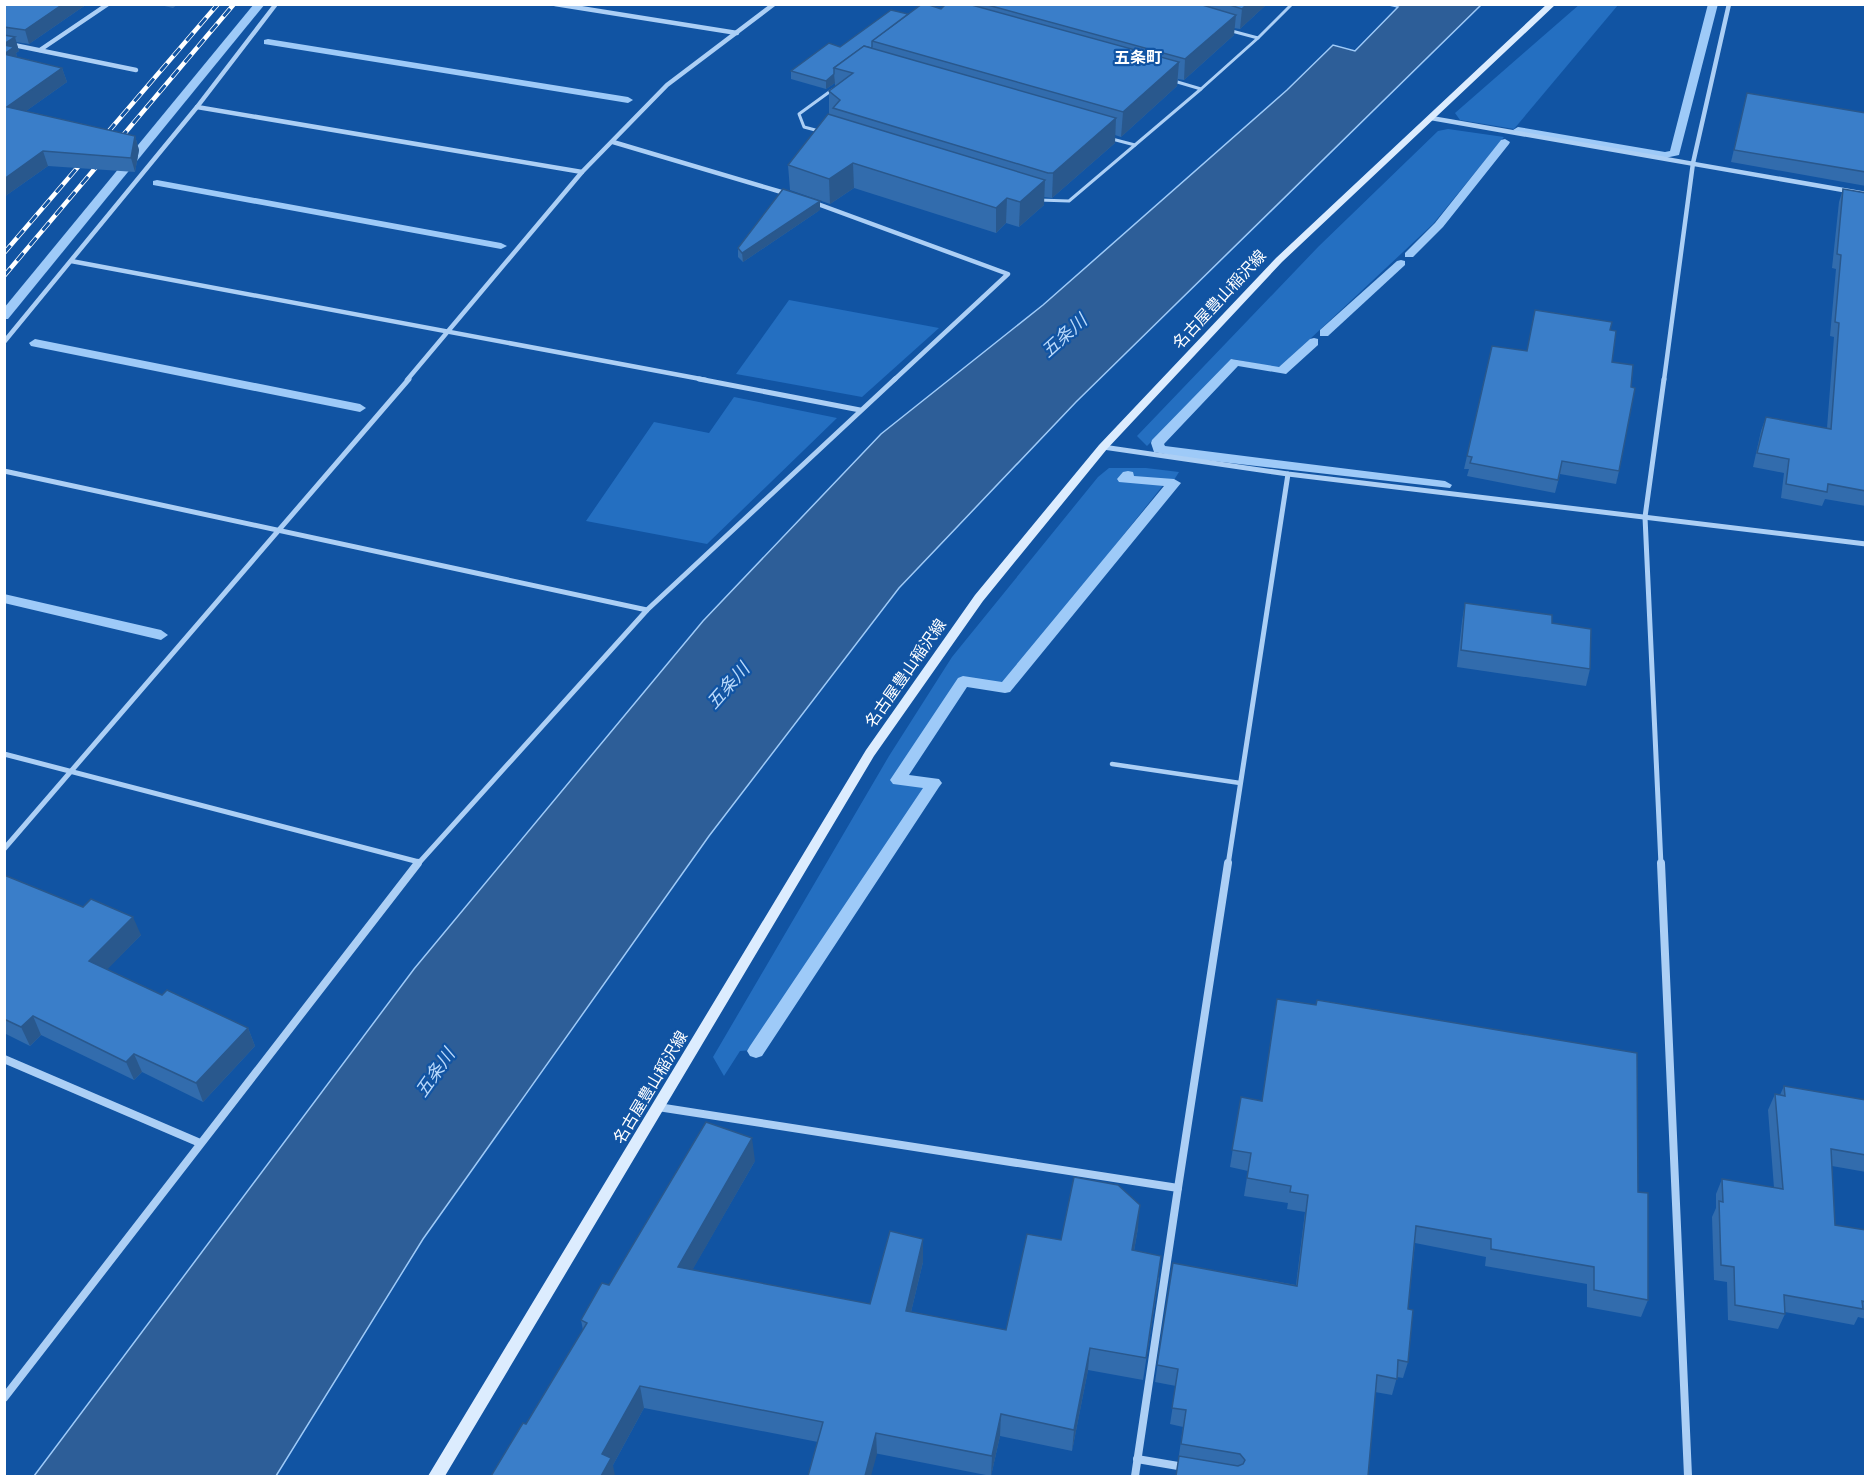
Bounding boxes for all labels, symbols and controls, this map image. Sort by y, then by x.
district label: 五条町 [1114,48,1162,68]
street label: 名古屋豊山稲沢線 [1169,246,1271,353]
water label: 五条川 [1037,308,1093,362]
street label: 名古屋豊山稲沢線 [861,615,951,732]
water label: 五条川 [702,657,755,714]
street label: 名古屋豊山稲沢線 [609,1027,692,1148]
water label: 五条川 [411,1043,461,1101]

